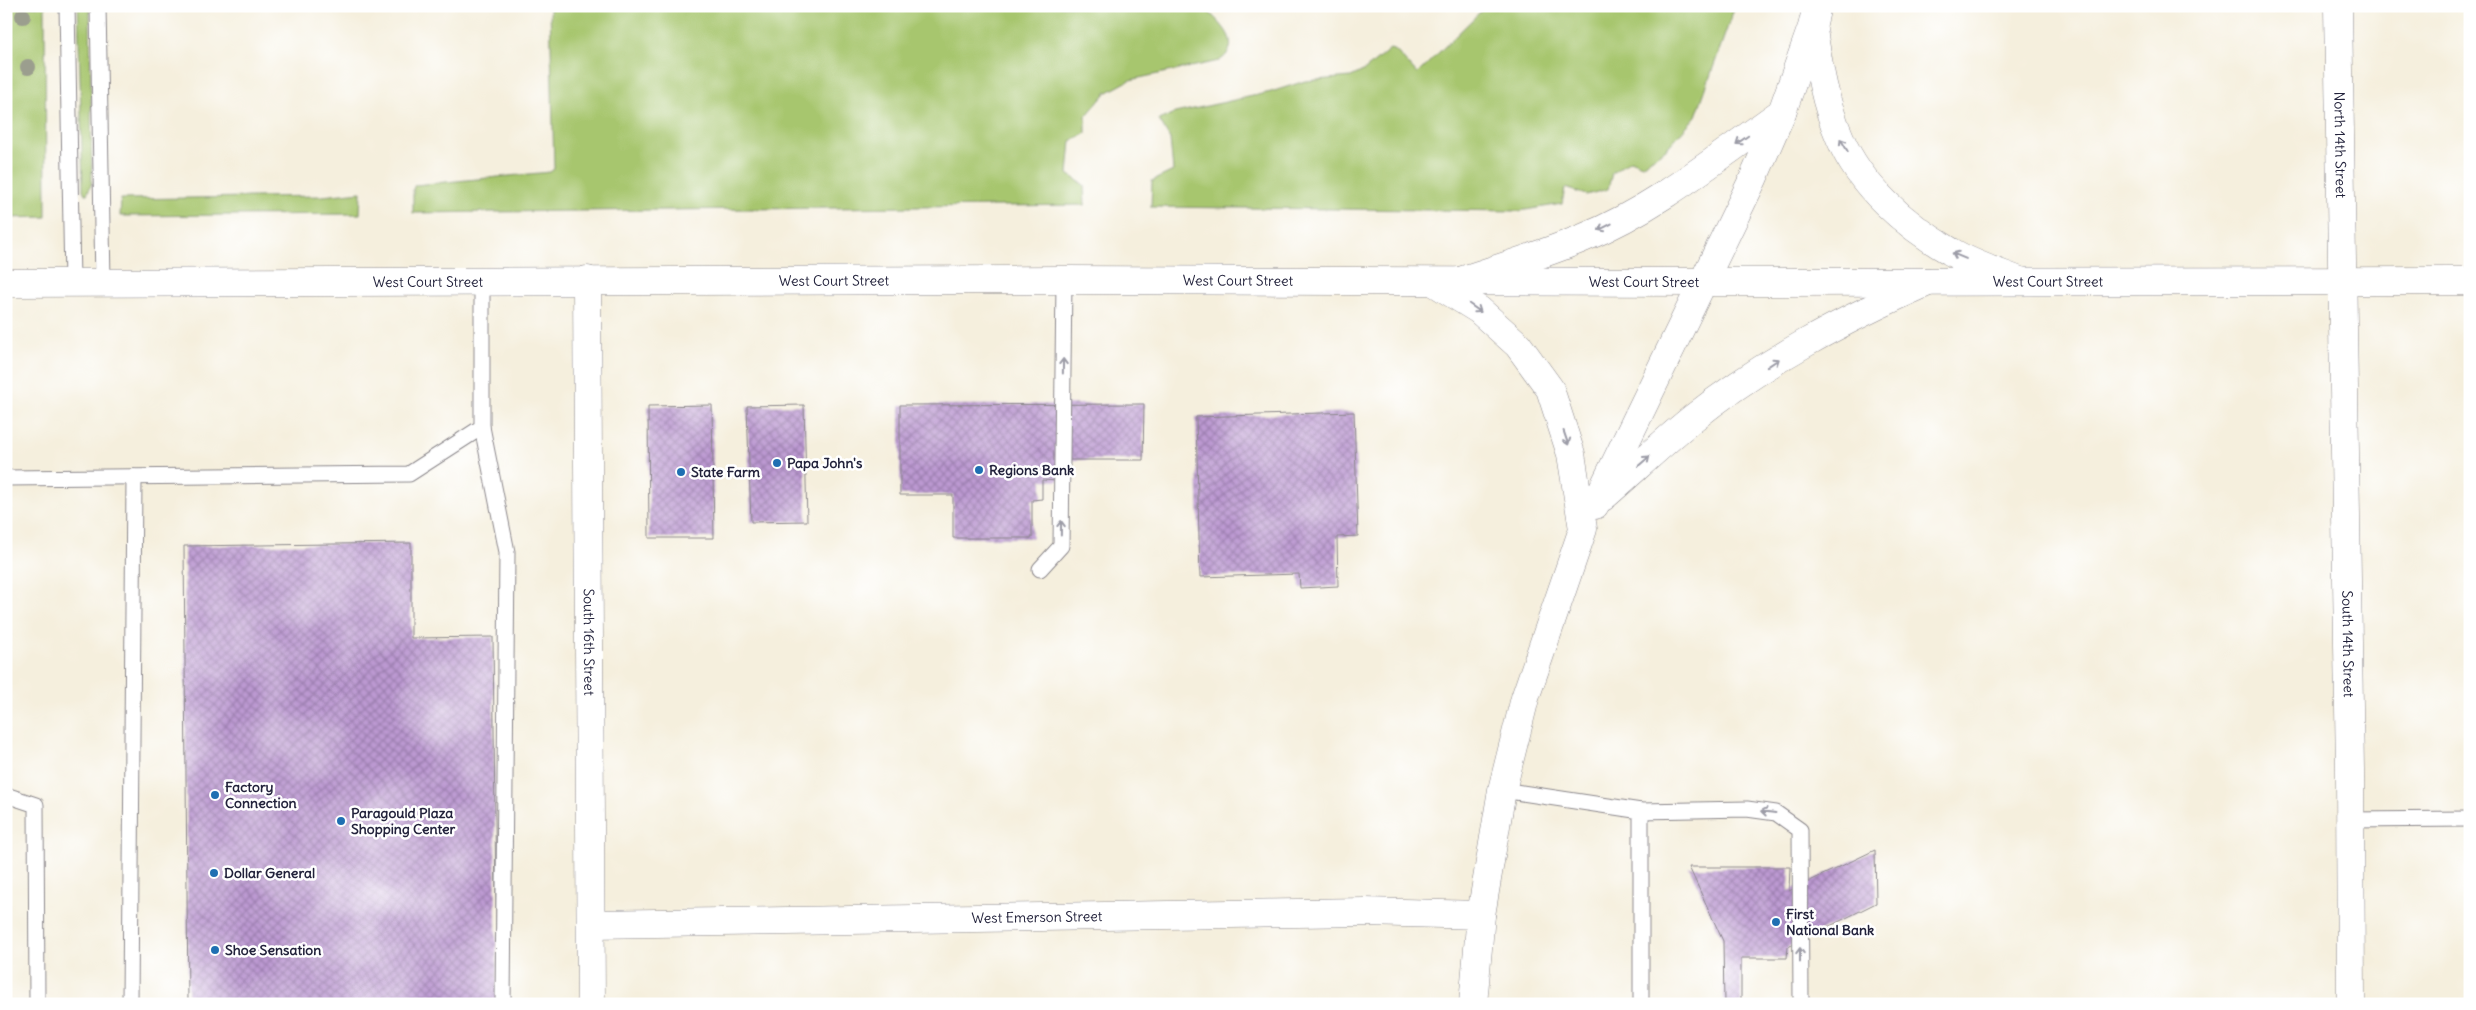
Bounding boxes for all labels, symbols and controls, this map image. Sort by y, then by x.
street label: North 14th Street [2330,92,2350,199]
one-way arrow [1735,135,1749,145]
one-way arrow [1839,138,1849,153]
one-way arrow [1598,222,1613,232]
one-way arrow [1952,250,1967,260]
street label: West Court Street [779,271,890,290]
street label: West Court Street [1183,271,1294,290]
street label: West Court Street [1993,272,2104,291]
street label: West Court Street [373,273,484,291]
street label: West Court Street [1589,273,1700,291]
one-way arrow [1468,303,1482,313]
one-way arrow [1766,357,1780,368]
one-way arrow [1058,358,1068,374]
one-way arrow [1562,430,1571,446]
place label: Papa John's [787,454,863,472]
one-way arrow [1638,455,1651,467]
marker: Papa John's [771,457,783,469]
place label: Regions Bank [989,461,1074,479]
place label: State Farm [691,463,761,481]
marker: Regions Bank [973,464,985,476]
marker: State Farm [675,466,687,478]
one-way arrow [1056,520,1066,536]
street label: South 16th Street [580,588,598,696]
street label: South 14th Street [2338,590,2358,698]
place label: Factory Connection [225,778,297,812]
marker: Factory Connection [209,789,221,801]
place label: Paragould Plaza Shopping Center [351,804,456,838]
one-way arrow [1760,807,1776,817]
marker: Paragould Plaza Shopping Center [335,815,347,827]
place label: Dollar General [224,864,315,882]
marker: Dollar General [208,867,220,879]
place label: First National Bank [1786,905,1874,939]
street label: West Emerson Street [971,907,1103,927]
marker: First National Bank [1770,916,1782,928]
place label: Shoe Sensation [225,941,321,959]
marker: Shoe Sensation [209,944,221,956]
one-way arrow [1795,947,1805,964]

